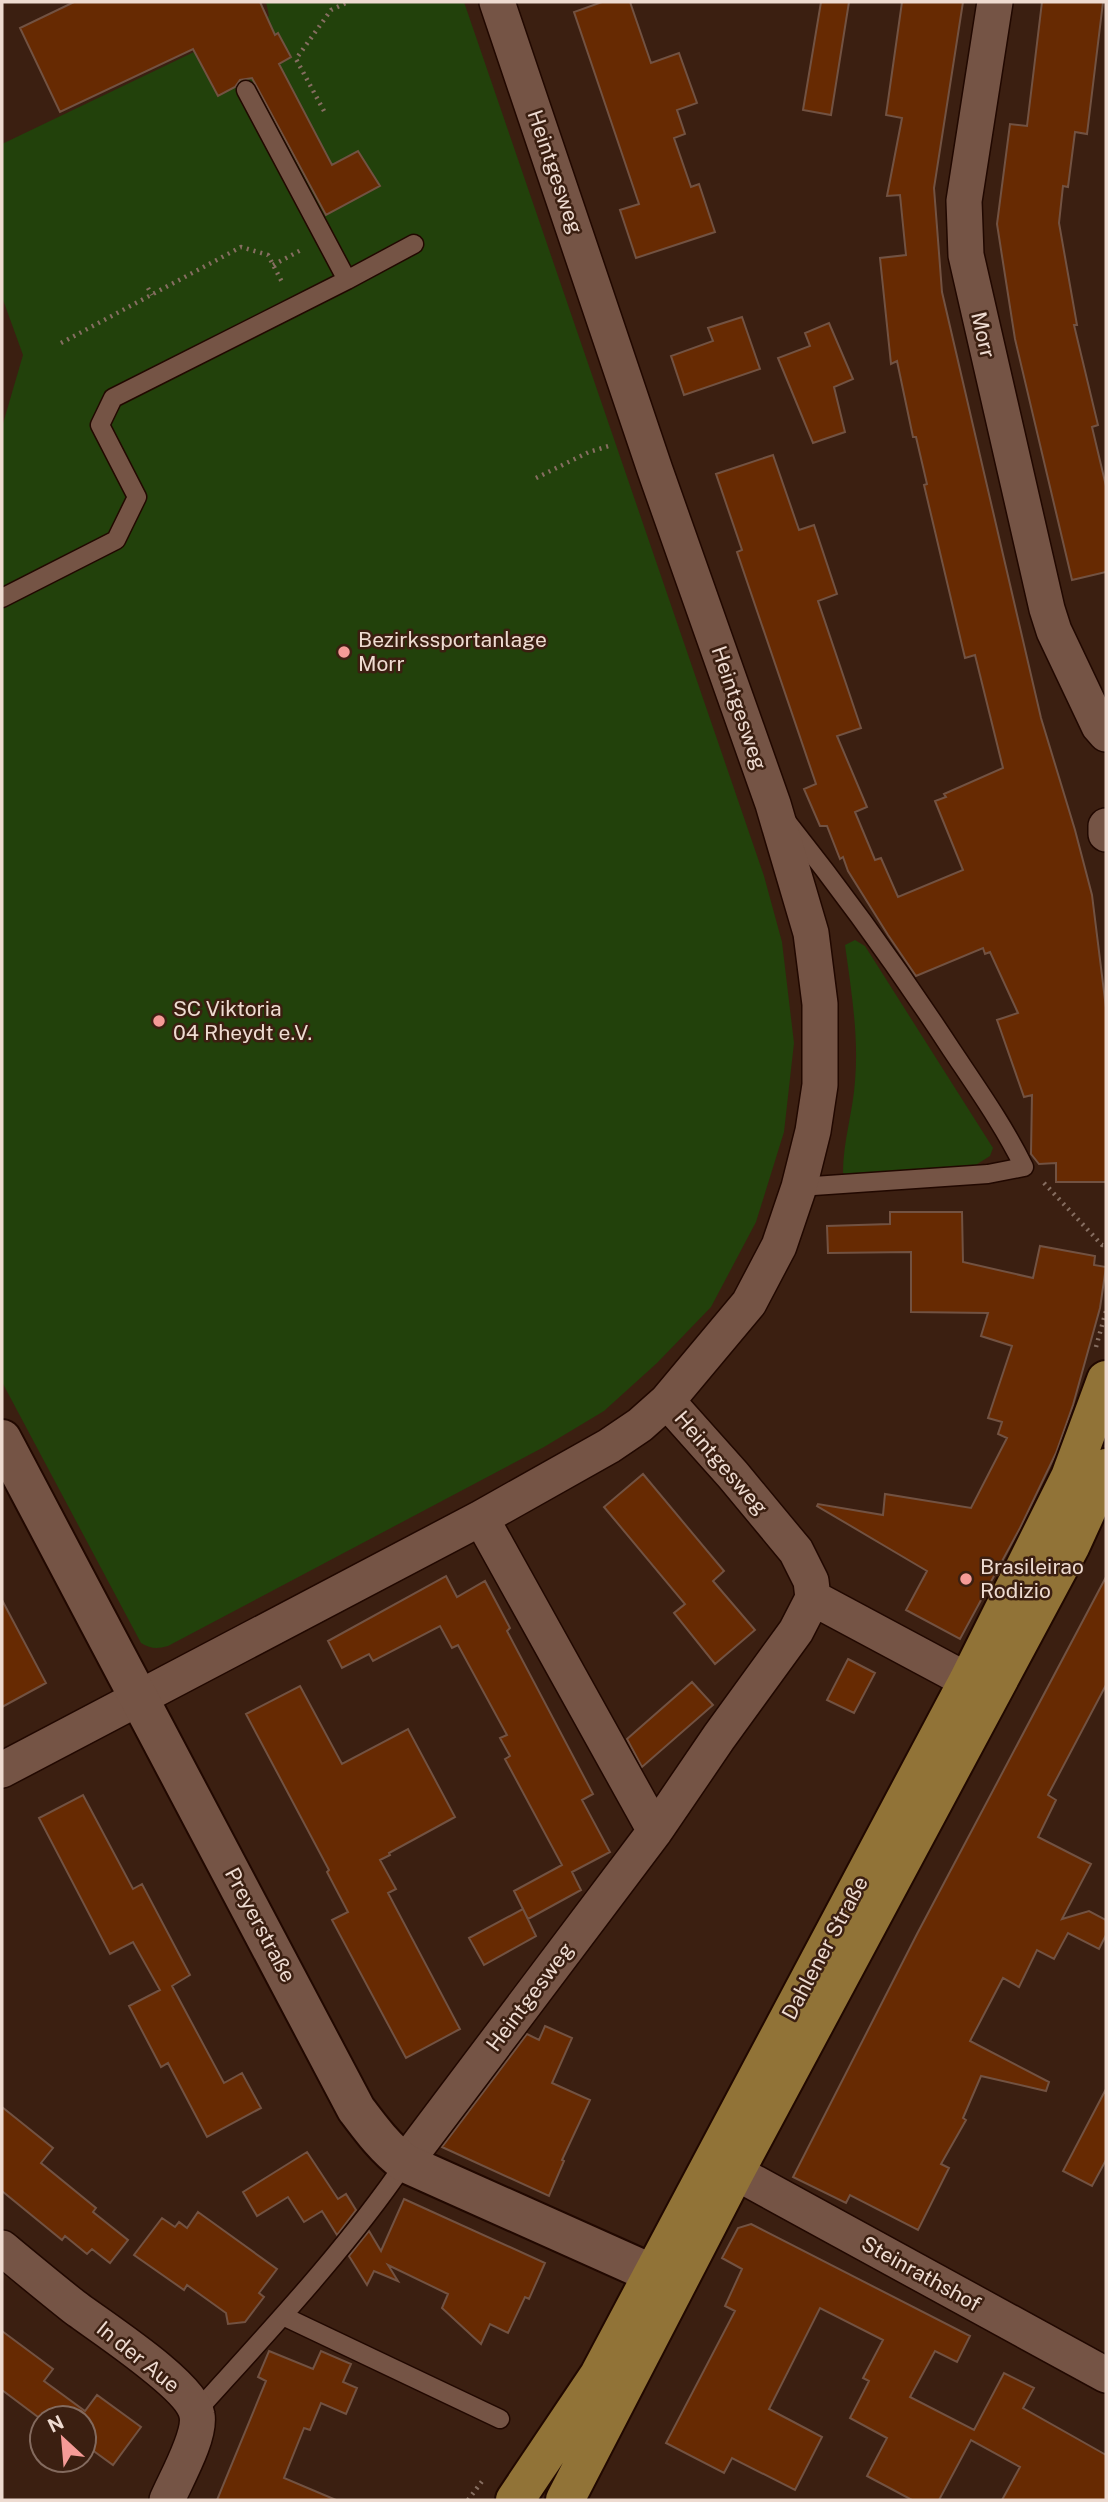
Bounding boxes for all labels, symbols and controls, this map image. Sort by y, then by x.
street label: Heintgesweg [523,107,588,237]
street label: Morr [966,309,1001,360]
place label: Bezirkssportanlage Morr [358,627,547,676]
street label: Heintgesweg [707,643,772,773]
marker: Bezirkssportanlage Morr [336,644,352,660]
place label: SC Viktoria 04 Rheydt e.V. [173,996,312,1045]
marker: SC Viktoria 04 Rheydt e.V. [151,1013,167,1029]
street label: Heintgesweg [669,1406,773,1520]
place label: Brasileirao Rodizio [980,1554,1084,1603]
marker: Brasileirao Rodizio [958,1571,974,1587]
street label: Preyerstraße [220,1863,301,1986]
street label: Dahlener Straße [776,1872,873,2024]
street label: Heintgesweg [481,1937,579,2056]
street label: Steinrathshof [857,2230,985,2317]
street label: In der Aue [92,2316,185,2398]
north arrow [28,2404,98,2474]
text: N [44,2411,67,2437]

